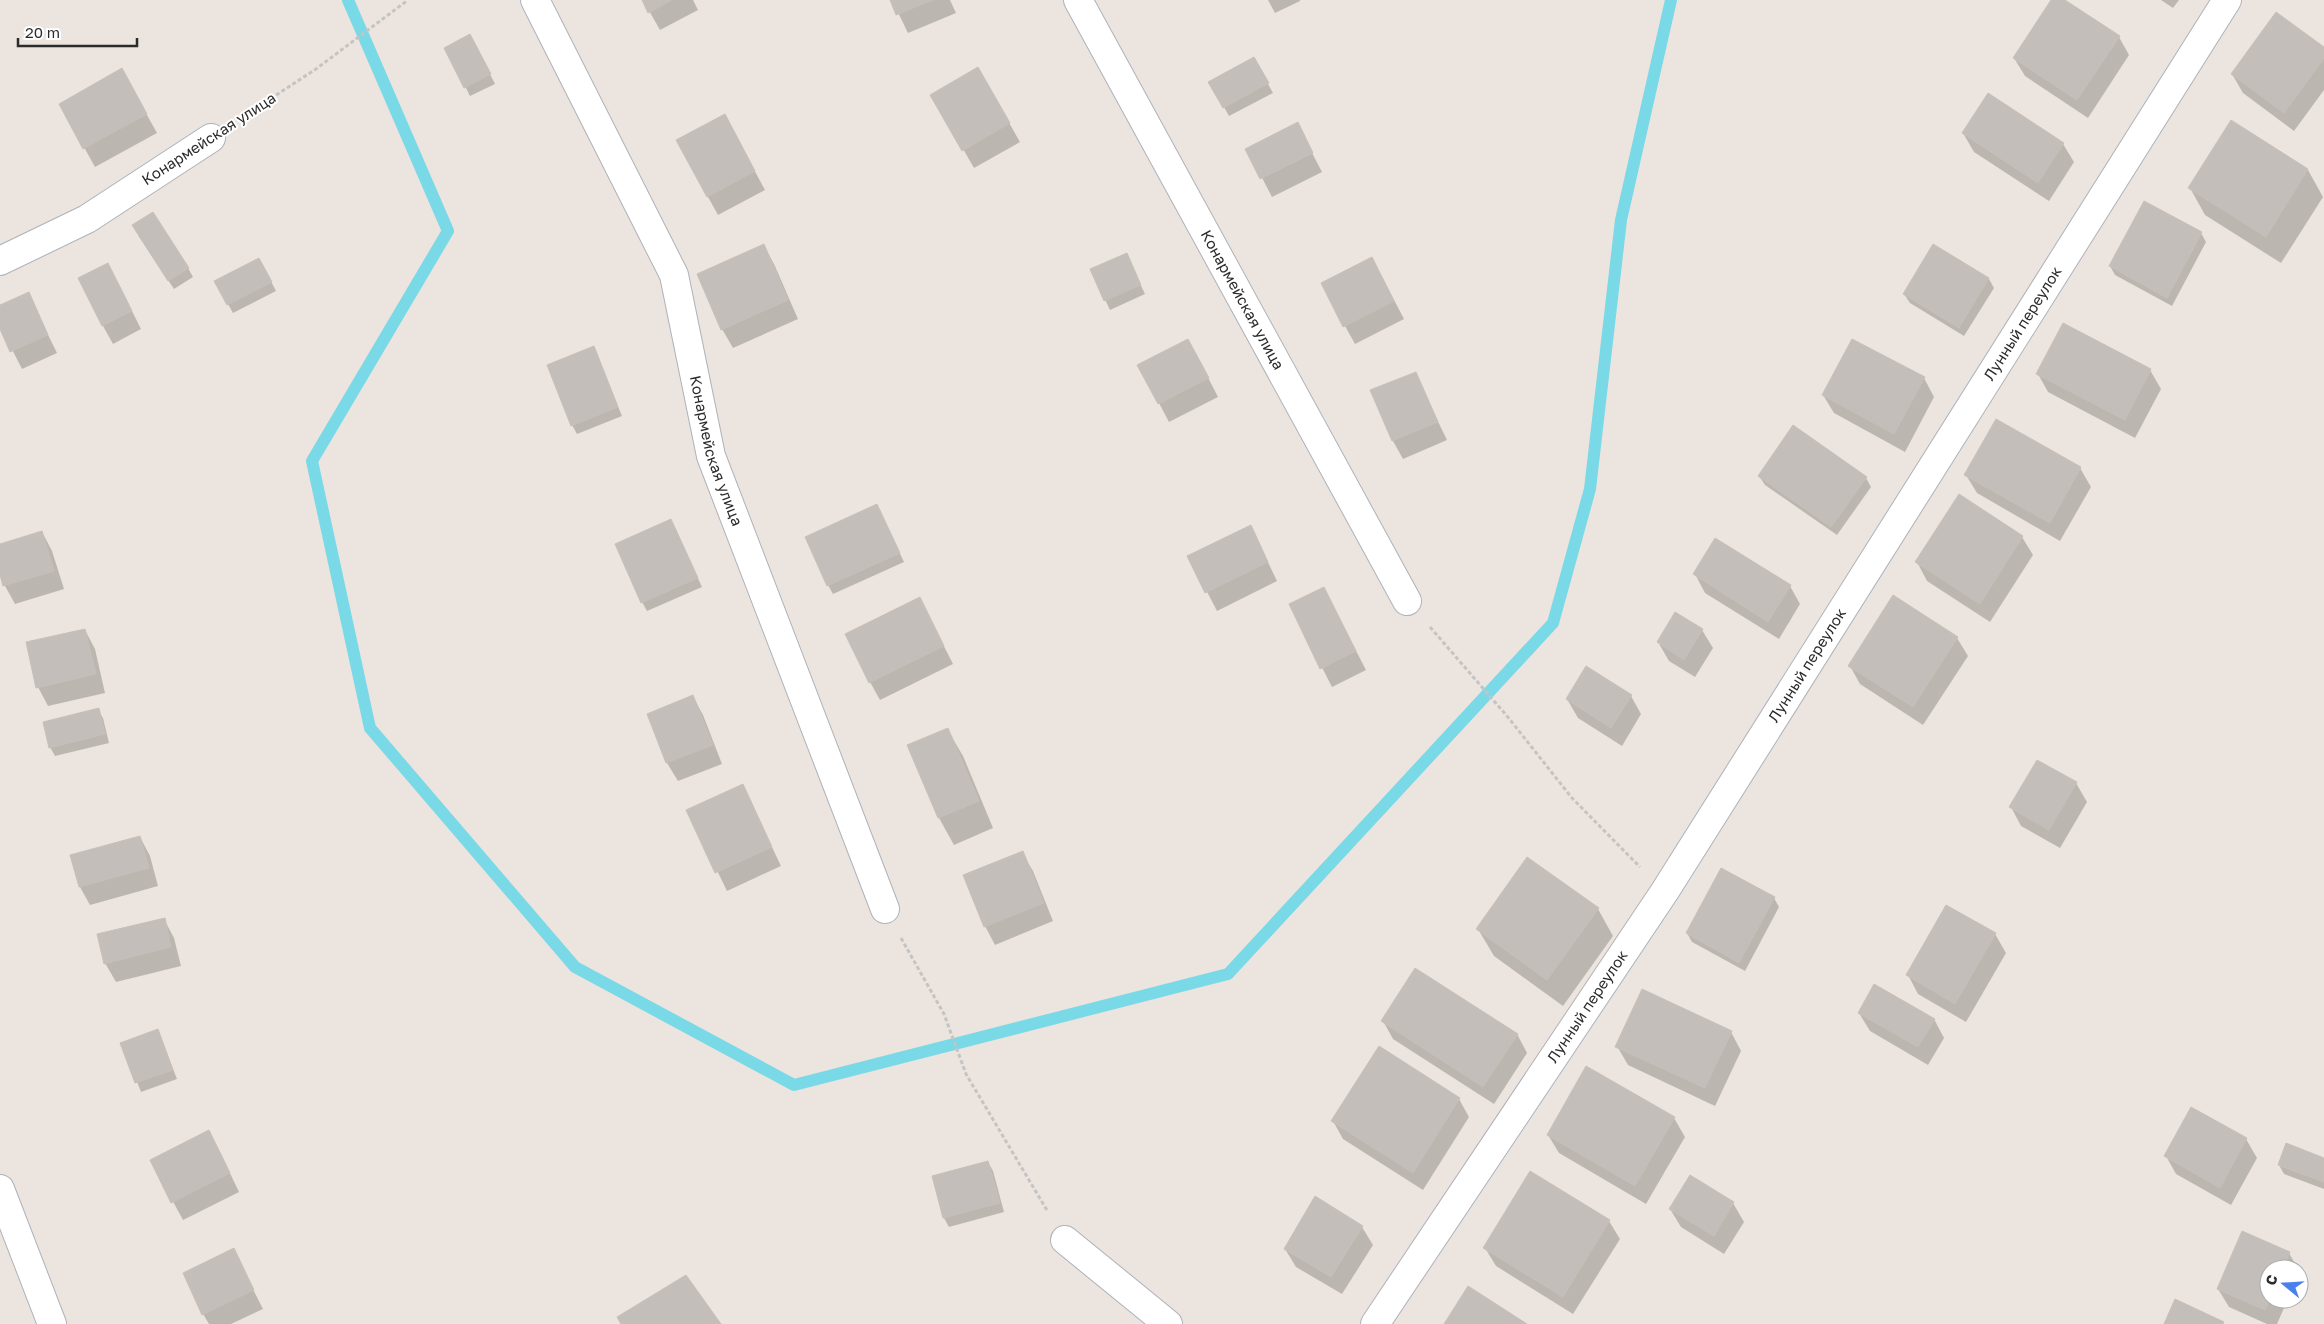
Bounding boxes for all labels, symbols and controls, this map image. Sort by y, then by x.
scale bar [18,15,136,47]
text: 20 m [25,23,60,41]
street label: Конармейская улица [138,88,279,188]
street label: Конармейская улица [1198,227,1289,372]
street label: Лунный переулок [1979,262,2065,383]
street label: Конармейская улица [687,374,747,528]
street label: Лунный переулок [1764,604,1849,725]
street label: Лунный переулок [1543,946,1631,1066]
north arrow [2259,1259,2309,1309]
text: С [2262,1272,2281,1287]

